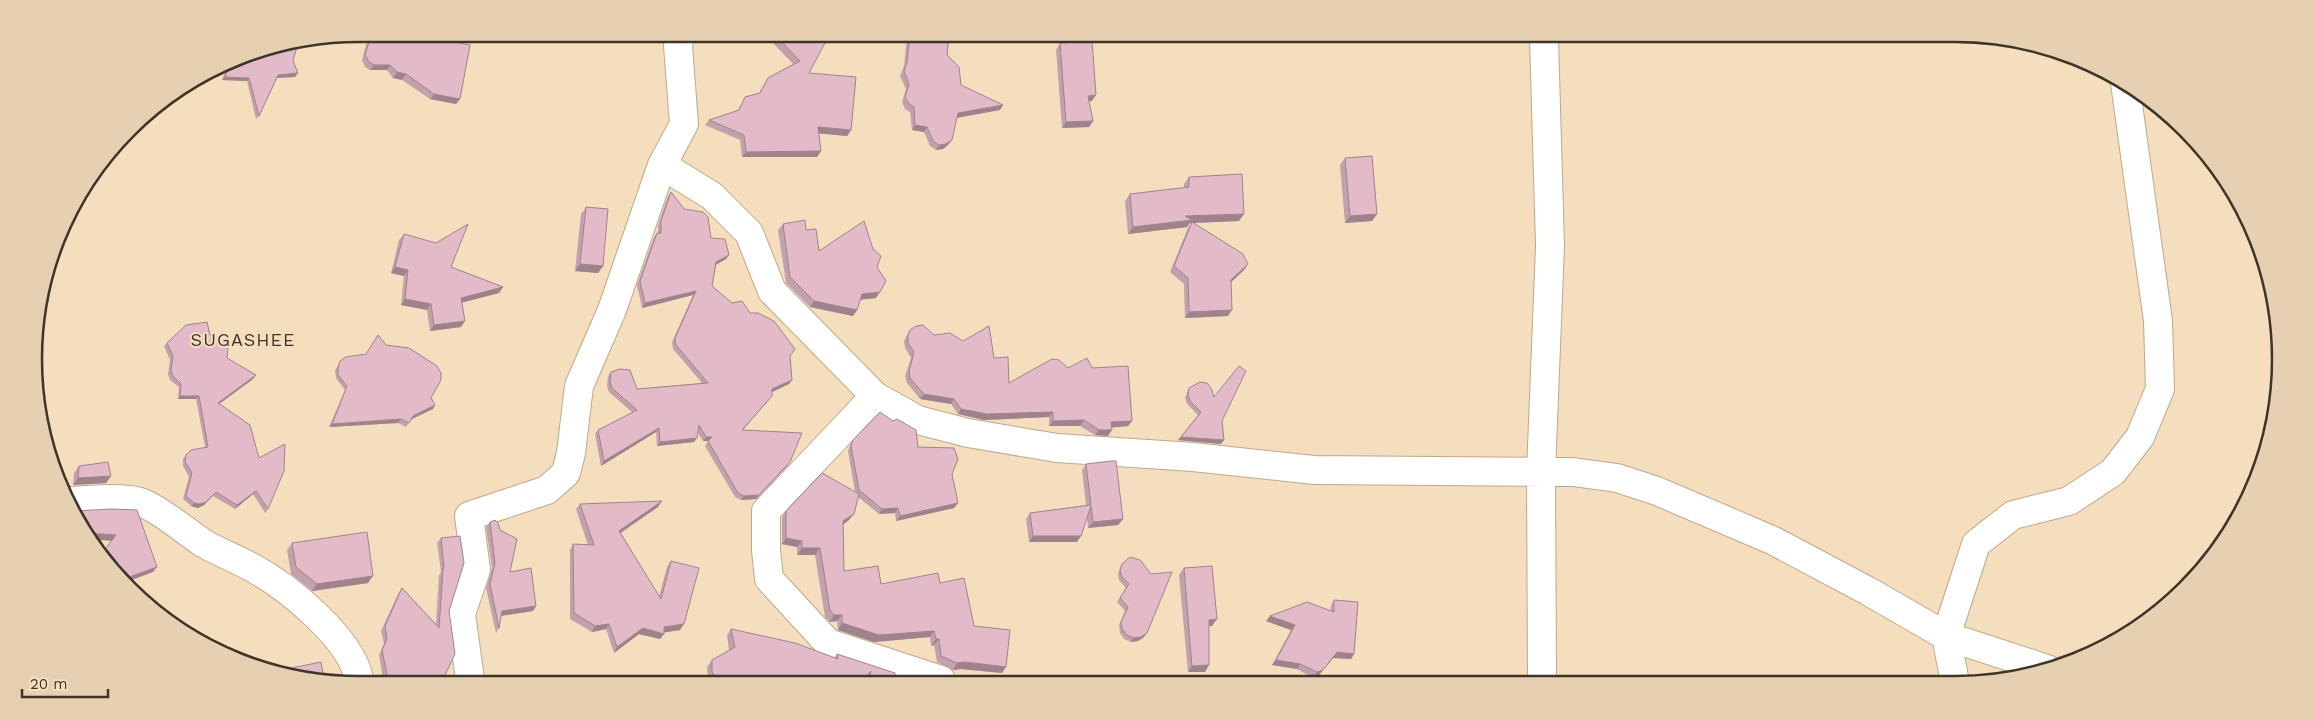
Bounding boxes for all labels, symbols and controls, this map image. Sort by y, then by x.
district label: SUGASHEE [191,329,295,350]
scale bar [22,666,109,698]
text: 20 m [30,675,68,693]

